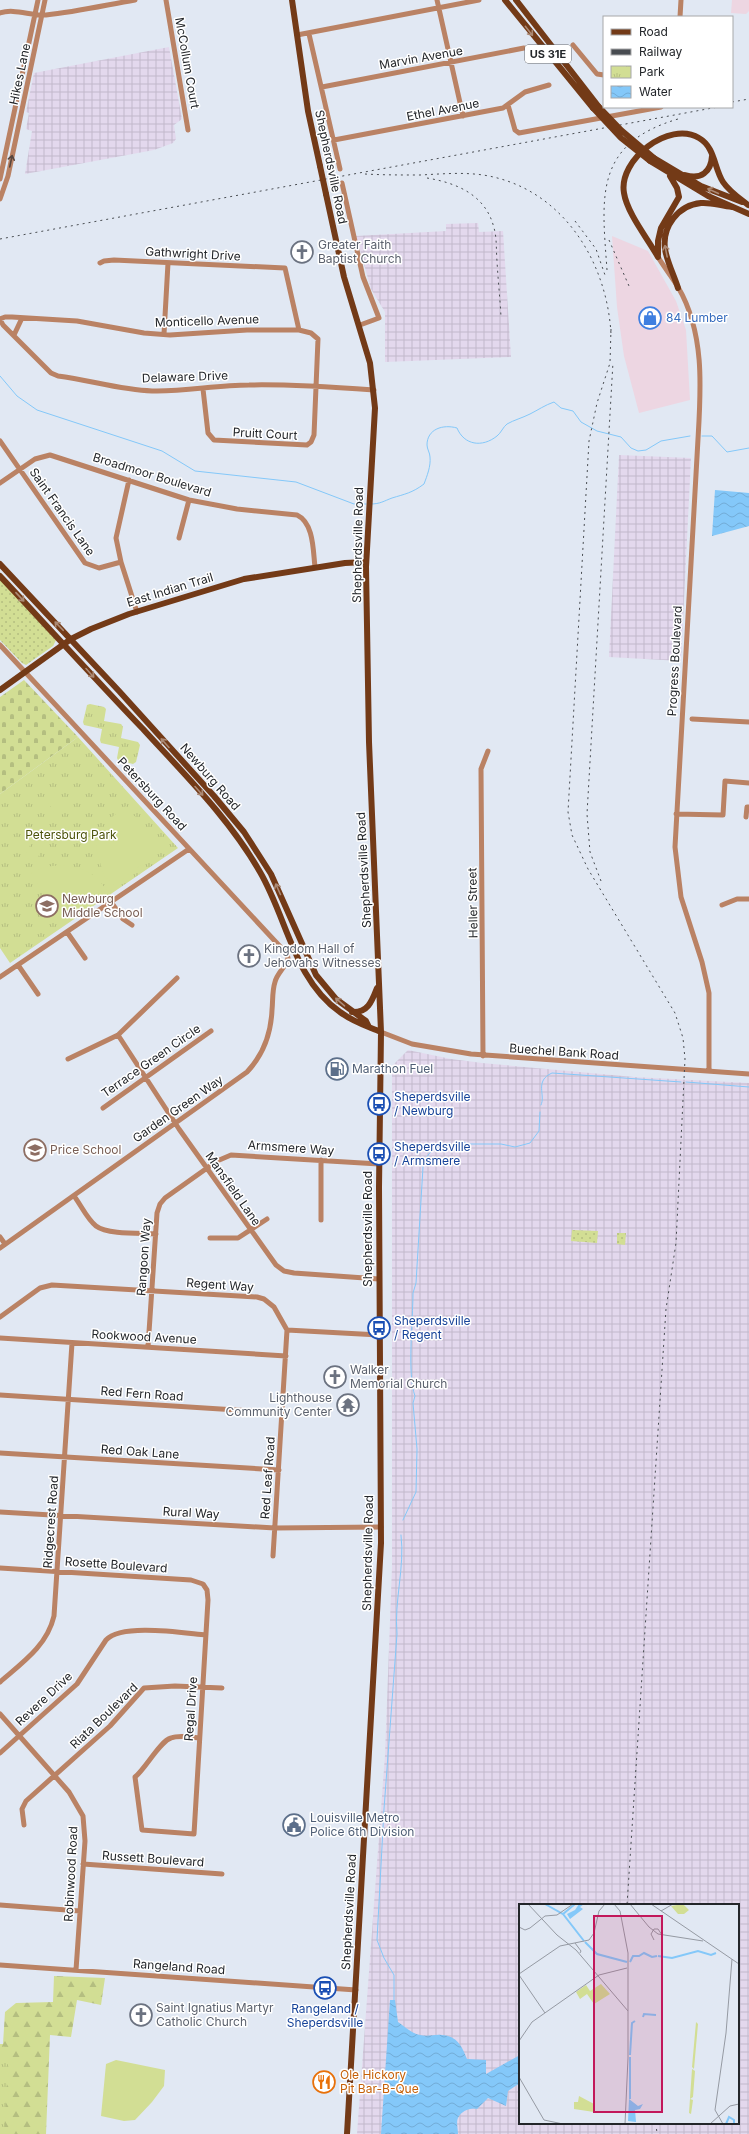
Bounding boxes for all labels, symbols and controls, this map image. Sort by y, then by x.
street label: McCollum Court [172,16,203,110]
legend [603,16,733,108]
text: Road [639,24,668,39]
one-way arrow [525,25,533,36]
street label: Hikes Lane [6,42,33,106]
street label: Marvin Avenue [378,43,464,72]
text: Railway [639,44,683,59]
road number: US 31E [525,45,571,63]
text: Park [639,64,665,79]
text: Water [639,84,673,99]
street label: Ethel Avenue [405,95,480,124]
street label: Shepherdsville Road [312,109,351,225]
one-way arrow [7,155,15,168]
one-way arrow [707,187,719,194]
place label: Greater Faith Baptist Church [318,237,402,266]
church icon: Greater Faith Baptist Church [289,239,315,265]
street label: Gathwright Drive [145,244,241,263]
one-way arrow [662,245,670,258]
shop icon: 84 Lumber [637,305,663,331]
place label: 84 Lumber [666,310,728,325]
street label: Monticello Avenue [155,311,259,330]
street label: Delaware Drive [142,367,228,386]
street label: Pruitt Court [232,424,298,443]
street label: Broadmoor Boulevard [91,449,213,500]
street label: Saint Francis Lane [26,465,98,559]
street label: Shepherdsville Road [349,487,366,603]
street label: East Indian Trail [125,569,215,610]
one-way arrow [15,592,25,602]
street label: Progress Boulevard [664,605,685,717]
one-way arrow [54,621,63,631]
one-way arrow [85,667,94,678]
one-way arrow [161,737,170,748]
street label: Newburg Road [177,740,244,813]
street label: Petersburg Road [115,754,190,833]
one-way arrow [194,786,203,796]
street label: Shepherdsville Road [353,812,374,928]
park label: Petersburg Park [25,827,117,842]
street label: Heller Street [464,868,481,938]
one-way arrow [274,884,282,896]
place label: Newburg Middle School [62,891,143,920]
school or university icon: Newburg Middle School [34,893,60,919]
place label: Kingdom Hall of Jehovahs Witnesses [264,941,381,970]
church icon: Kingdom Hall of Jehovahs Witnesses [236,943,262,969]
one-way arrow [334,998,345,1007]
street label: Terrace Green Circle [98,1021,203,1100]
street label: Buechel Bank Road [509,1040,619,1063]
fuel station icon: Marathon Fuel [324,1056,350,1082]
place label: Marathon Fuel [352,1061,433,1076]
street label: Garden Green Way [130,1072,226,1145]
place label: Sheperdsville / Newburg [394,1089,471,1118]
bus stop icon: Sheperdsville / Newburg [366,1091,392,1117]
school or university icon: Price School [22,1137,48,1163]
street label: Armsmere Way [247,1137,335,1158]
place label: Sheperdsville / Armsmere [394,1139,471,1168]
bus stop icon: Sheperdsville / Armsmere [366,1141,392,1167]
place label: Price School [50,1142,121,1157]
street label: Mansfield Lane [202,1149,264,1228]
street label: Shepherdsville Road [360,1171,375,1287]
street label: Rangoon Way [133,1217,154,1297]
street label: Regent Way [186,1275,255,1294]
place label: Sheperdsville / Regent [394,1313,471,1342]
bus stop icon: Sheperdsville / Regent [366,1315,392,1341]
street label: Rookwood Avenue [91,1326,197,1347]
place label: Walker Memorial Church [350,1362,447,1391]
church icon: Walker Memorial Church [322,1364,348,1390]
street label: Red Fern Road [100,1383,184,1404]
place label: Lighthouse Community Center [225,1390,332,1419]
temple icon: Lighthouse Community Center [335,1392,361,1418]
street label: Red Leaf Road [257,1436,278,1520]
street label: Red Oak Lane [100,1441,180,1462]
street label: Ridgecrest Road [40,1475,61,1569]
street label: Shepherdsville Road [359,1495,376,1611]
street label: Rural Way [162,1504,220,1521]
street label: Rosette Boulevard [64,1553,168,1576]
street label: Revere Drive [12,1668,75,1729]
street label: Regal Drive [181,1676,200,1742]
street label: Riata Boulevard [67,1680,141,1752]
place label: Louisville Metro Police 6th Division [310,1810,414,1839]
public building icon: Louisville Metro Police 6th Division [281,1812,307,1838]
street label: Robinwood Road [61,1826,80,1922]
street label: Russett Boulevard [101,1847,205,1870]
street label: Shepherdsville Road [338,1854,359,1970]
inset map [519,1904,739,2124]
street label: Rangeland Road [132,1956,226,1977]
bus stop icon: Rangeland / Sheperdsville [312,1975,338,2001]
place label: Saint Ignatius Martyr Catholic Church [156,2000,274,2029]
place label: Rangeland / Sheperdsville [287,2001,363,2030]
church icon: Saint Ignatius Martyr Catholic Church [128,2002,154,2028]
place label: Ole Hickory Pit Bar-B-Que [340,2067,419,2096]
restaurant icon: Ole Hickory Pit Bar-B-Que [311,2069,337,2095]

